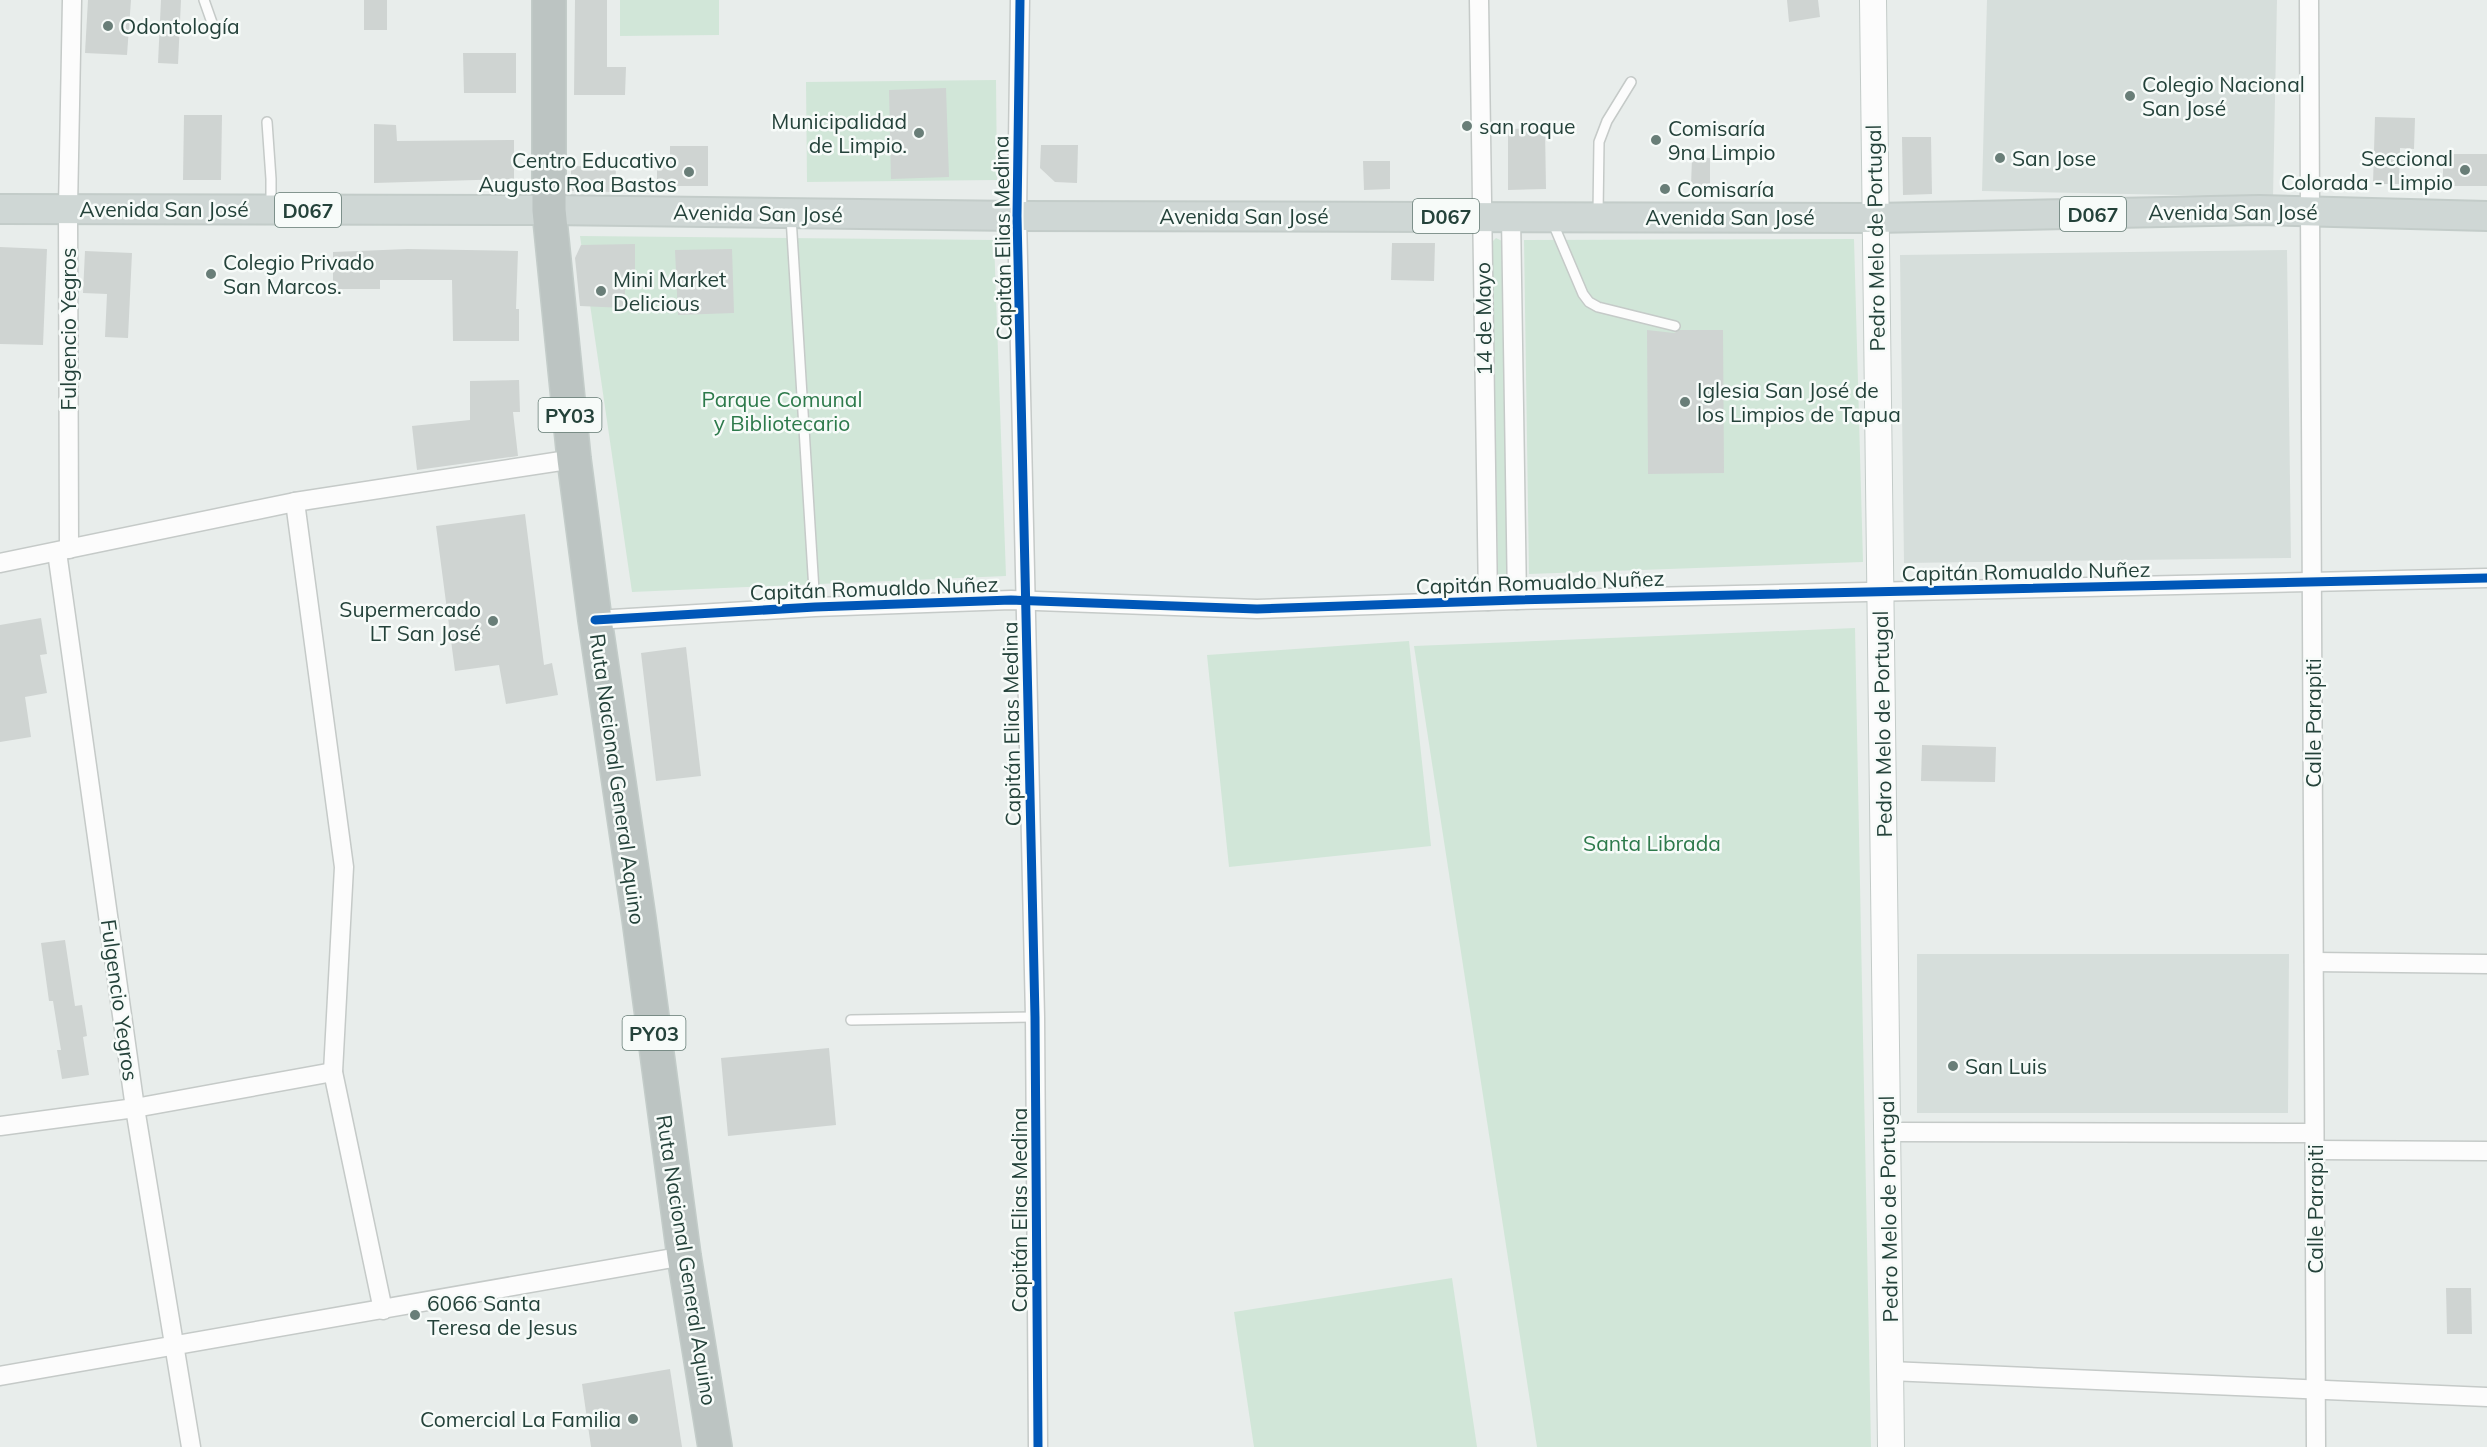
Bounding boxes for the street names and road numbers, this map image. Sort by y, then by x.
street label: Pedro Melo de Portugal [1860,124,1890,352]
street label: Capitán Elias Medina [987,135,1017,341]
road number: D067 [275,193,341,227]
street label: Avenida San José [79,196,249,222]
road number: D067 [2060,197,2126,231]
street label: Avenida San José [673,199,843,227]
road number: D067 [1413,199,1479,233]
street label: Avenida San José [2148,199,2318,225]
street label: Avenida San José [1159,203,1329,229]
street label: Avenida San José [1645,204,1815,230]
street label: Fulgencio Yegros [55,247,81,411]
street label: 14 de Mayo [1469,262,1497,376]
road number: PY03 [538,398,602,432]
street label: Capitán Romualdo Nuñez [1901,556,2151,586]
street label: Capitán Romualdo Nuñez [1415,565,1665,599]
street label: Capitán Romualdo Nuñez [749,571,999,605]
street label: Pedro Melo de Portugal [1867,610,1897,838]
street label: Capitán Elias Medina [996,621,1026,827]
street label: Ruta Nacional General Aquino [585,632,651,926]
street label: Calle Parapiti [2300,658,2326,788]
street label: Fulgencio Yegros [96,917,144,1083]
road number: PY03 [622,1016,686,1050]
street label: Pedro Melo de Portugal [1873,1095,1903,1323]
street label: Capitán Elias Medina [1006,1108,1032,1312]
street label: Ruta Nacional General Aquino [651,1113,723,1407]
street label: Calle Parapiti [2302,1144,2328,1274]

